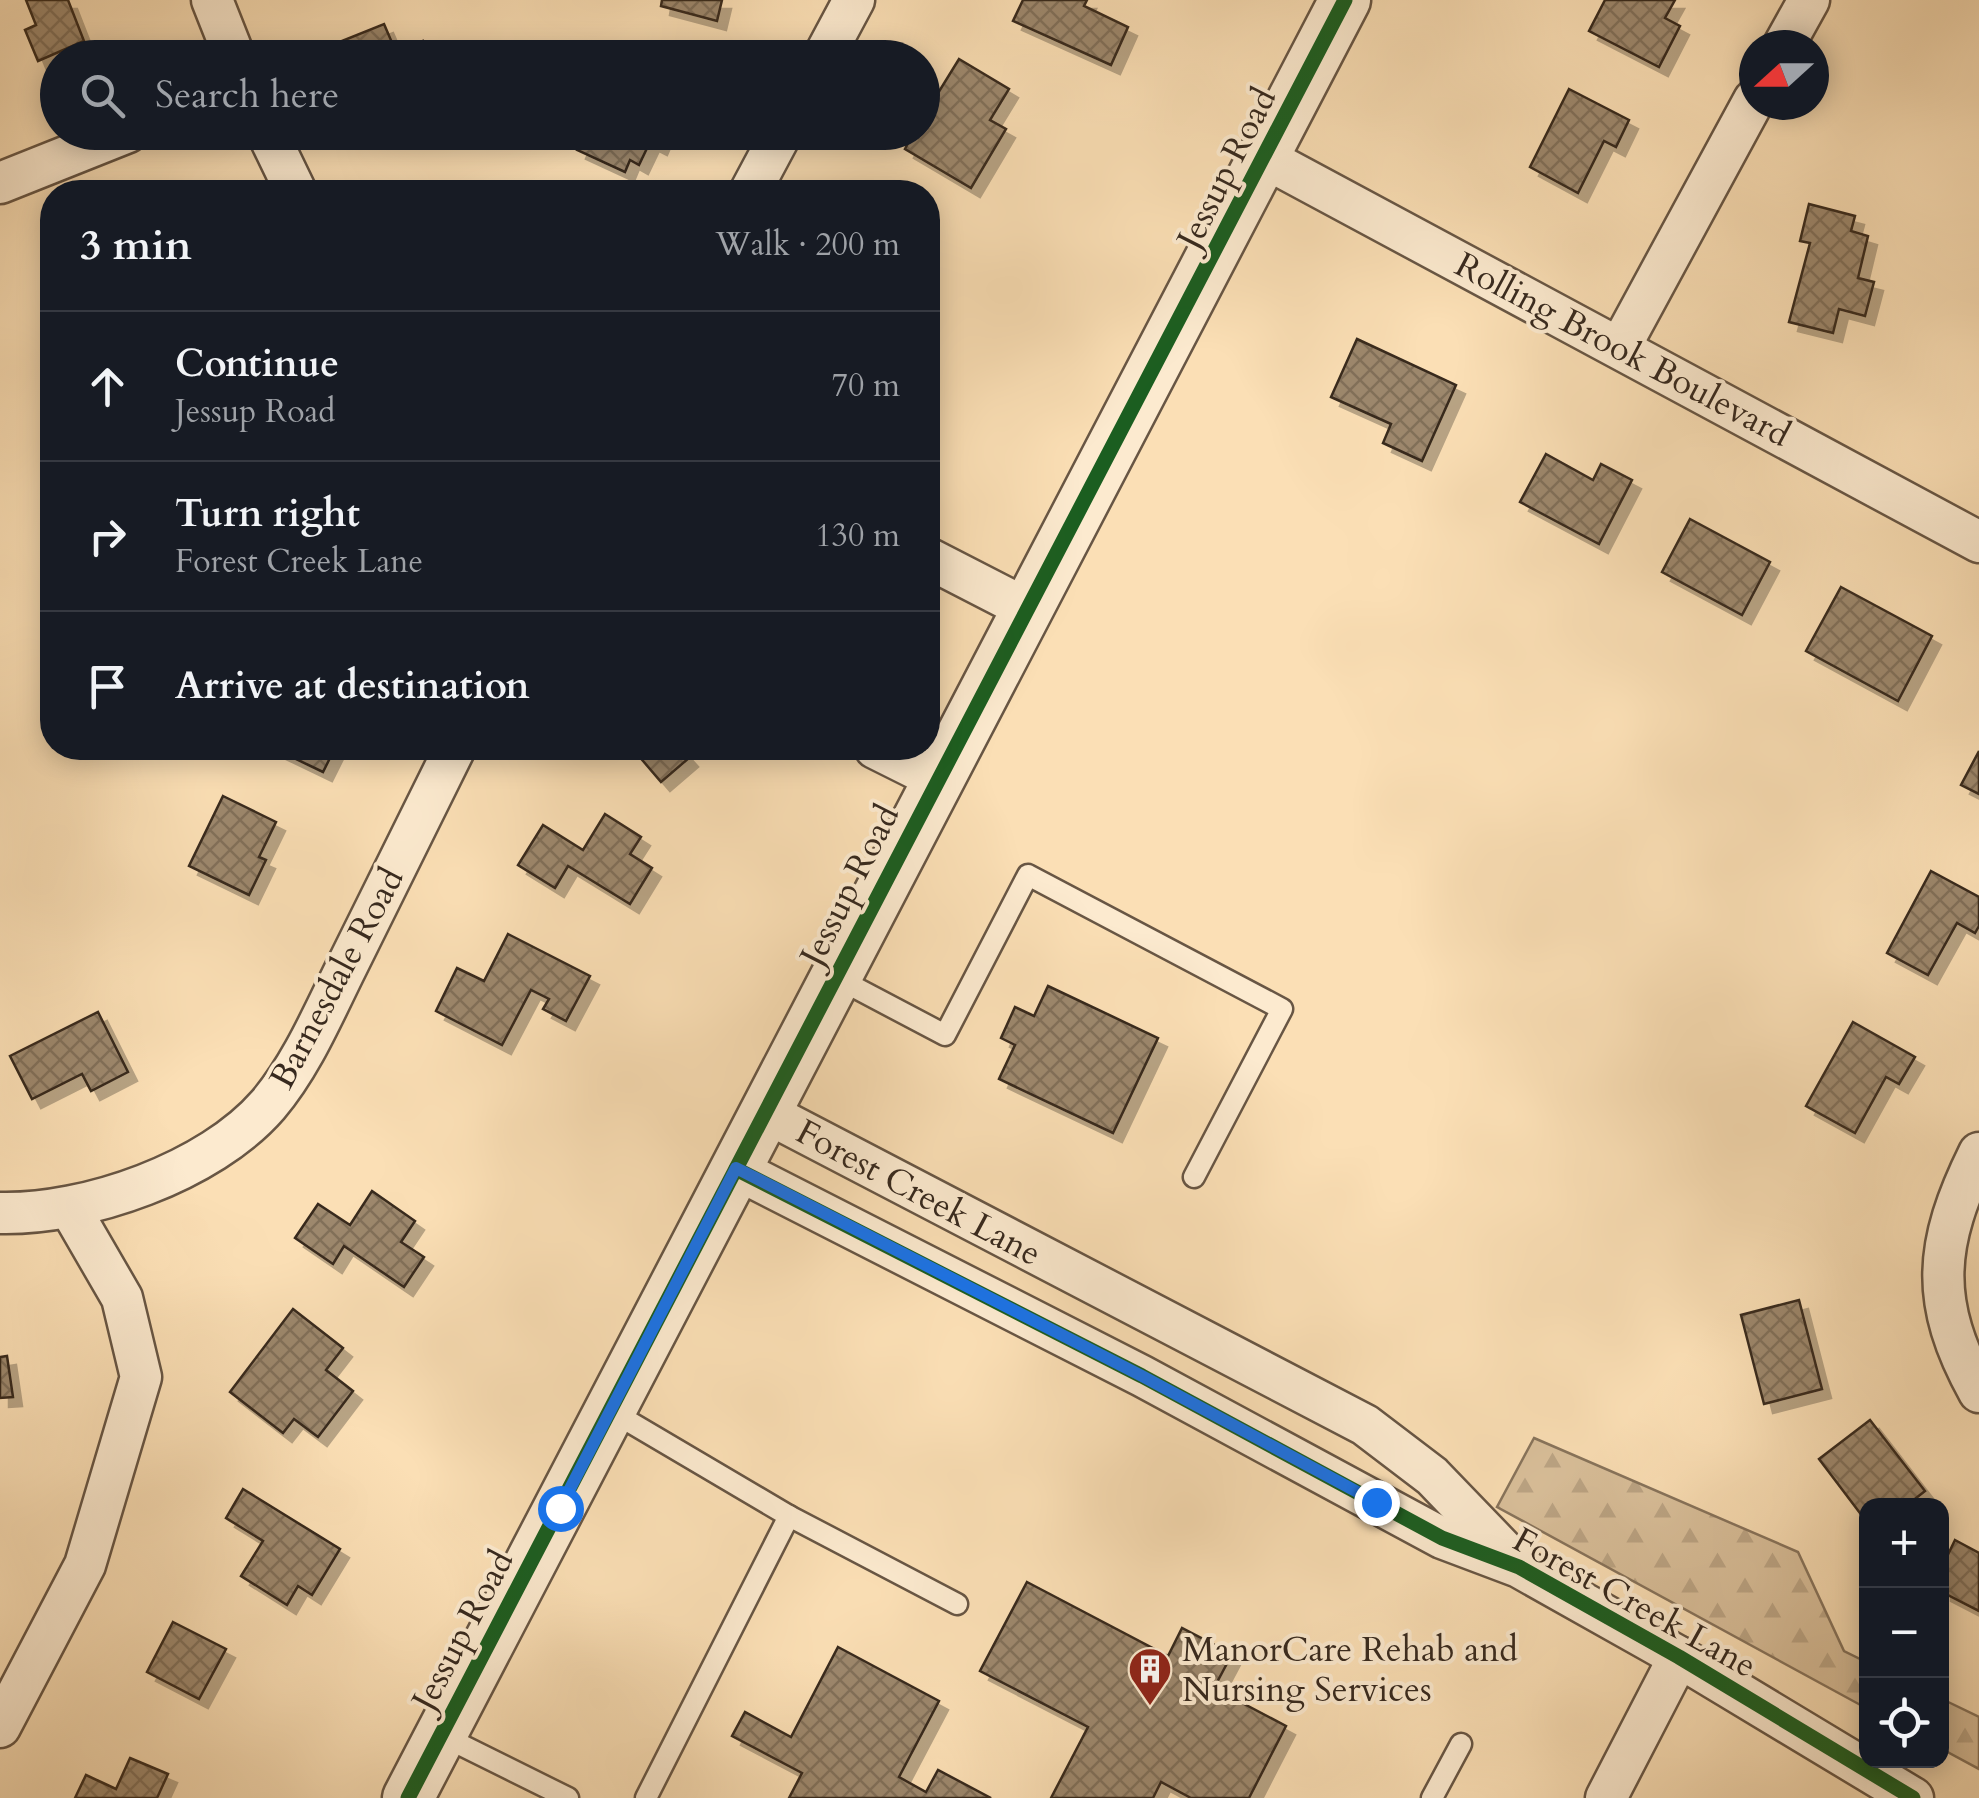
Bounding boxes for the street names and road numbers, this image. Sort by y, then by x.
street label: Jessup Road [1163,79,1288,262]
street label: Rolling Brook Boulevard [1447,241,1799,459]
street label: Jessup Road [786,796,911,979]
street label: Barnesdale Road [258,859,416,1097]
street label: Forest Creek Lane [788,1108,1050,1278]
street label: Forest Creek Lane [1504,1516,1765,1690]
street label: Jessup Road [398,1541,525,1724]

